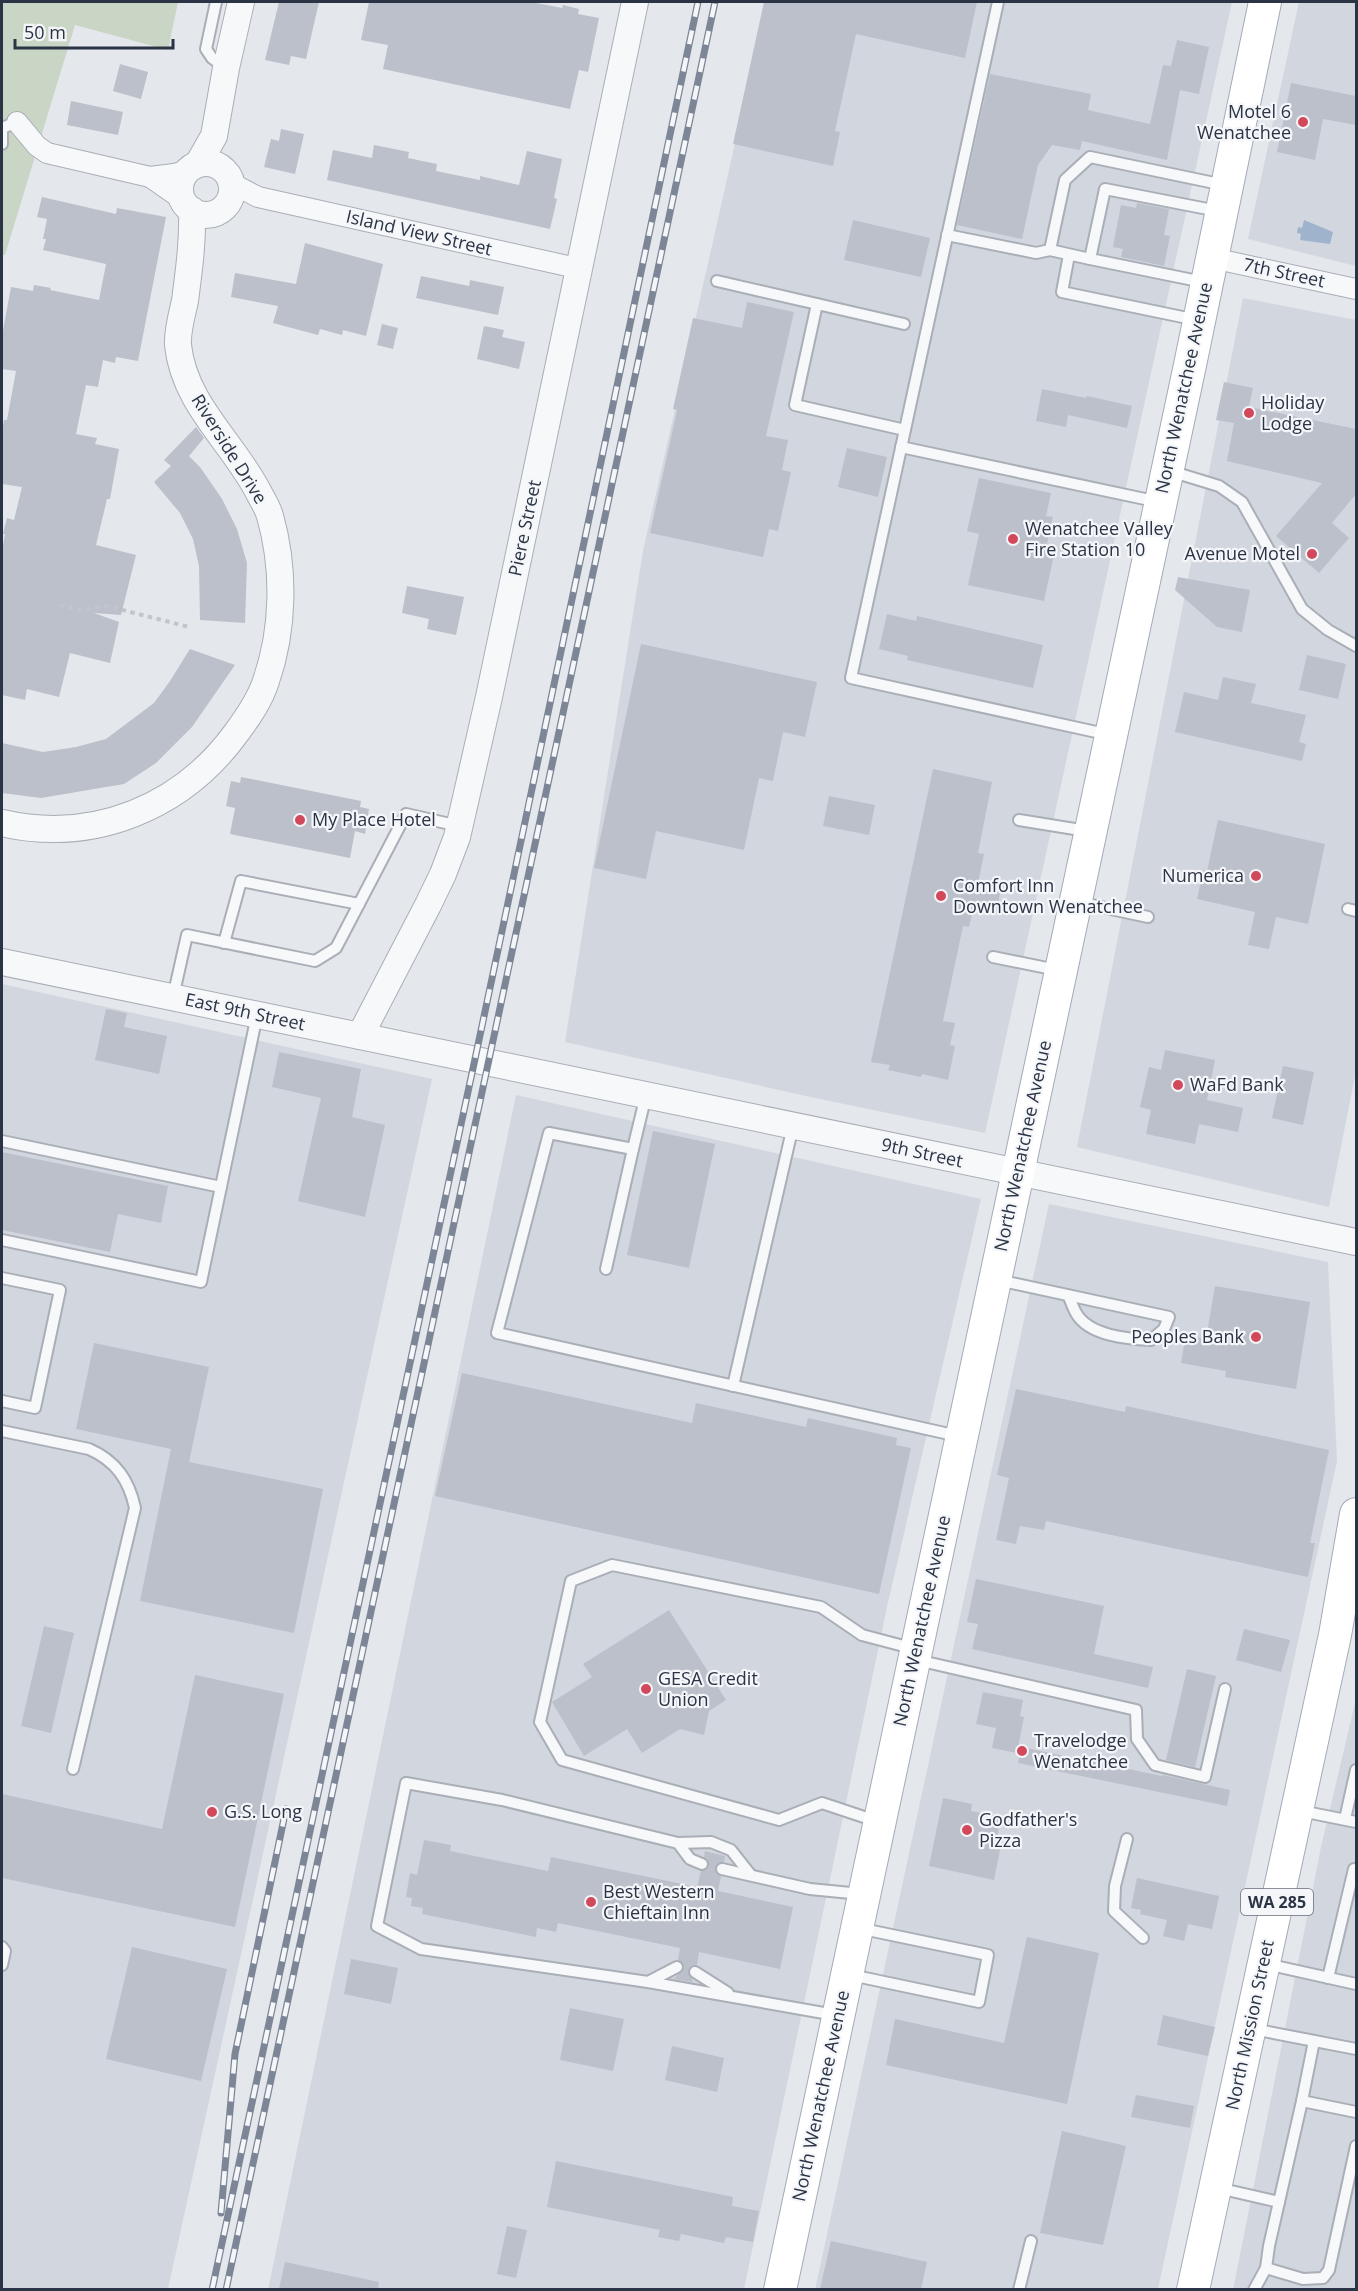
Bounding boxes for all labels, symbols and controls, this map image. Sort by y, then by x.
scale bar [15,12,172,50]
text: 50 m [24,20,66,44]
place label: Motel 6 Wenatchee [1197,99,1291,144]
marker: Motel 6 Wenatchee [1296,115,1310,129]
street label: Island View Street [344,204,495,260]
street label: 7th Street [1241,252,1327,292]
street label: North Wenatchee Avenue [1149,280,1217,496]
street label: Riverside Drive [187,389,273,508]
place label: Holiday Lodge [1261,390,1325,435]
marker: Holiday Lodge [1242,406,1256,420]
street label: Piere Street [502,477,546,578]
place label: Wenatchee Valley Fire Station 10 [1025,516,1174,561]
marker: Wenatchee Valley Fire Station 10 [1006,532,1020,546]
place label: Avenue Motel [1185,541,1300,565]
marker: Avenue Motel [1305,547,1319,561]
place label: My Place Hotel [312,807,436,831]
marker: My Place Hotel [293,813,307,827]
place label: Numerica [1162,863,1244,887]
marker: Numerica [1249,869,1263,883]
place label: Comfort Inn Downtown Wenatchee [953,873,1143,918]
marker: Comfort Inn Downtown Wenatchee [934,889,948,903]
street label: East 9th Street [183,987,308,1035]
street label: North Wenatchee Avenue [988,1038,1056,1254]
place label: WaFd Bank [1190,1072,1284,1096]
marker: WaFd Bank [1171,1078,1185,1092]
street label: 9th Street [879,1132,965,1172]
place label: Peoples Bank [1131,1324,1245,1348]
marker: Peoples Bank [1249,1330,1263,1344]
street label: North Wenatchee Avenue [887,1513,955,1729]
place label: GESA Credit Union [658,1666,758,1711]
marker: GESA Credit Union [639,1682,653,1696]
place label: Travelodge Wenatchee [1034,1728,1128,1773]
marker: Travelodge Wenatchee [1015,1744,1029,1758]
place label: G.S. Long [224,1799,302,1823]
marker: G.S. Long [205,1805,219,1819]
place label: Godfather's Pizza [979,1807,1077,1852]
marker: Godfather's Pizza [960,1823,974,1837]
place label: Best Western Chieftain Inn [603,1879,715,1924]
road number: WA 285 [1241,1889,1313,1915]
marker: Best Western Chieftain Inn [584,1895,598,1909]
street label: North Mission Street [1219,1938,1279,2112]
street label: North Wenatchee Avenue [786,1988,854,2204]

